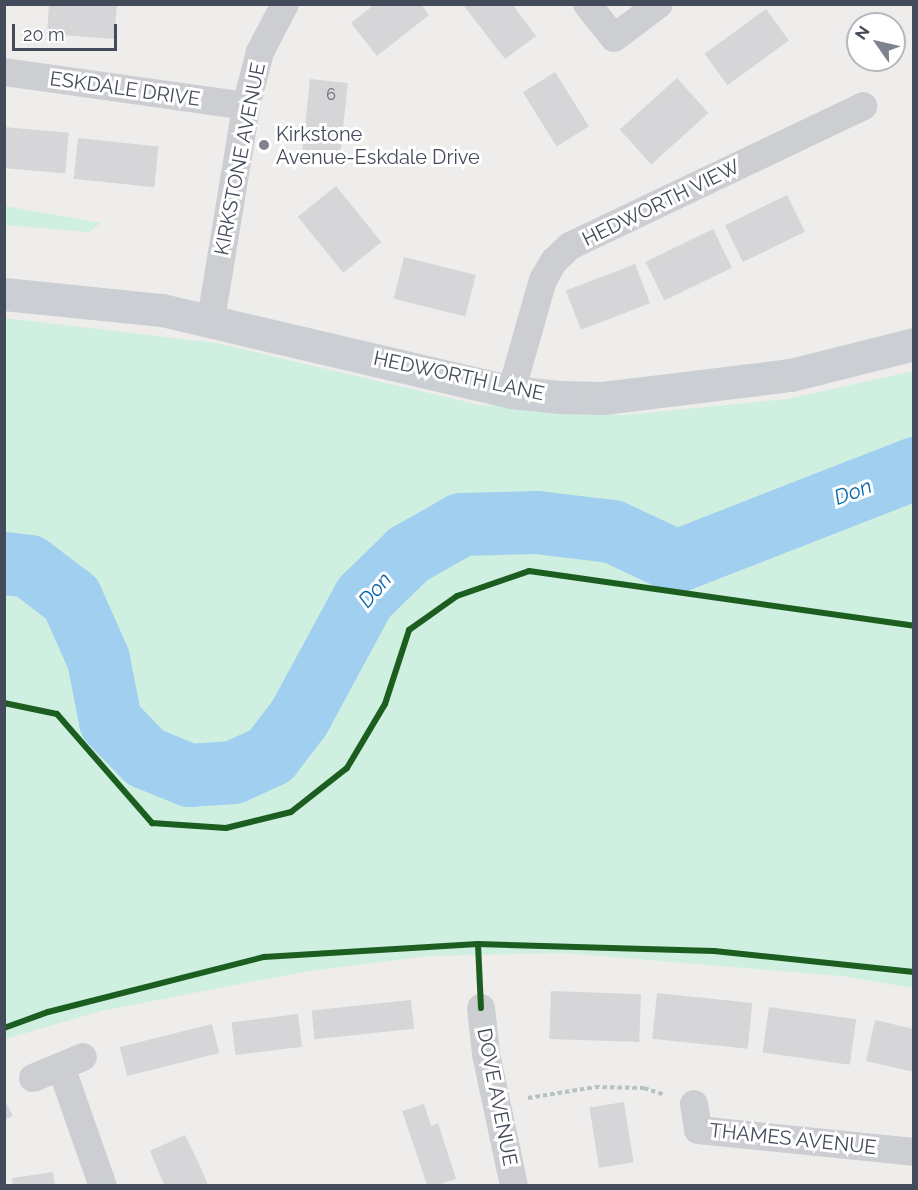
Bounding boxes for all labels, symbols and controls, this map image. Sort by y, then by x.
scale bar [15,12,120,50]
north arrow [846,12,906,72]
text: N [851,22,874,43]
text: 20 m [23,24,65,45]
street label: KIRKSTONE AVENUE [210,60,270,258]
street label: ESKDALE DRIVE [48,67,202,111]
house number: 6 [326,85,336,105]
place label: Kirkstone Avenue-Eskdale Drive [276,122,480,169]
marker: Kirkstone Avenue-Eskdale Drive [257,138,271,152]
street label: HEDWORTH VIEW [578,154,744,252]
street label: HEDWORTH LANE [371,346,547,406]
water label: Don [831,473,875,511]
water label: Don [353,567,397,613]
street label: DOVE AVENUE [472,1026,522,1168]
street label: THAMES AVENUE [708,1118,878,1160]

